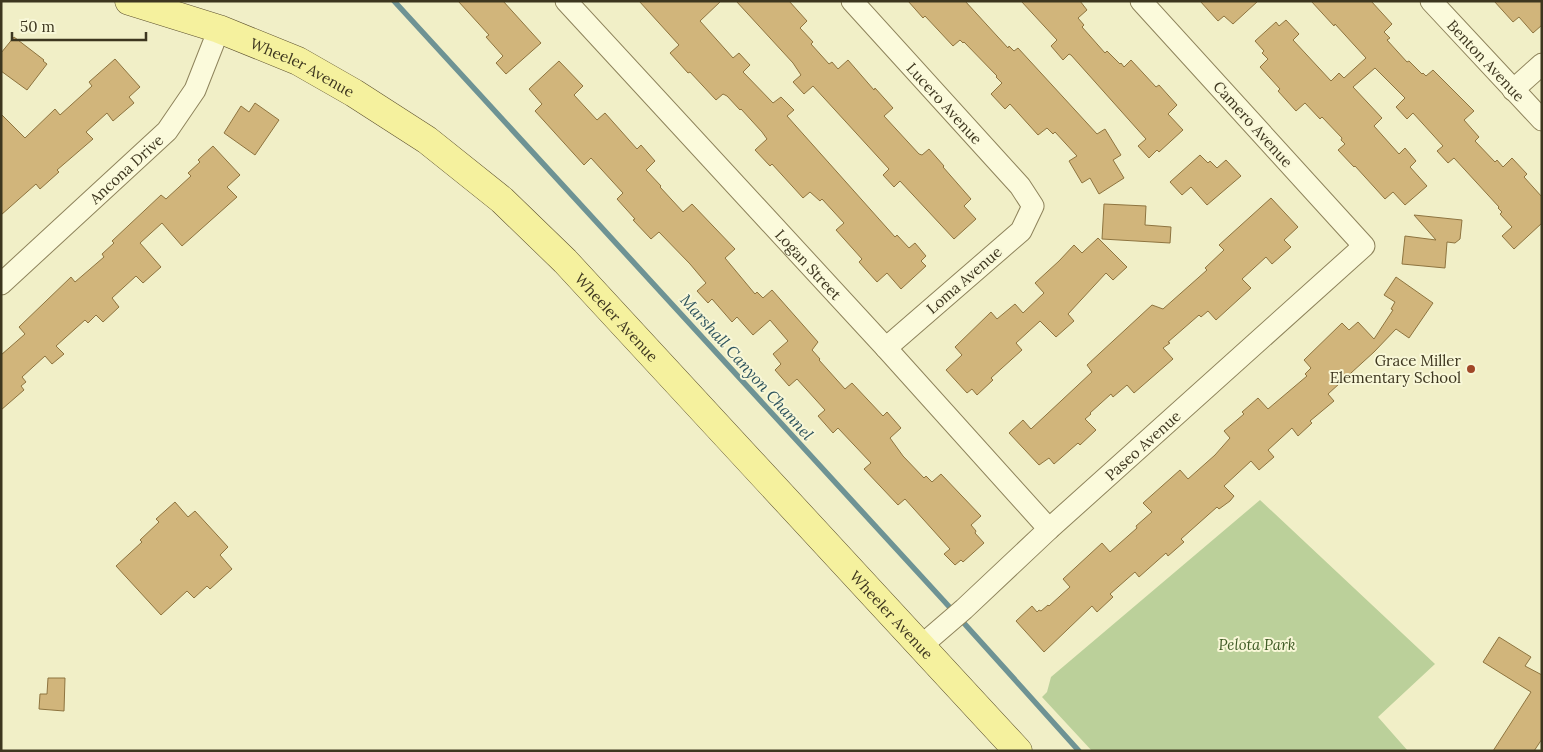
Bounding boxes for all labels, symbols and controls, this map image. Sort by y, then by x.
scale bar [12,10,146,42]
street label: Benton Avenue [1443,15,1529,105]
text: 50 m [20,17,55,36]
street label: Wheeler Avenue [248,33,358,101]
street label: Lucero Avenue [903,58,987,148]
street label: Camero Avenue [1209,77,1297,171]
street label: Ancona Drive [84,130,167,208]
street label: Logan Street [772,225,846,304]
street label: Loma Avenue [923,242,1005,318]
street label: Wheeler Avenue [571,269,663,365]
water label: Marshall Canyon Channel [676,290,818,444]
place label: Grace Miller Elementary School [1330,351,1462,387]
marker: Grace Miller Elementary School [1465,363,1477,375]
street label: Paseo Avenue [1101,406,1184,484]
street label: Wheeler Avenue [846,566,938,663]
park label: Pelota Park [1218,635,1296,654]

